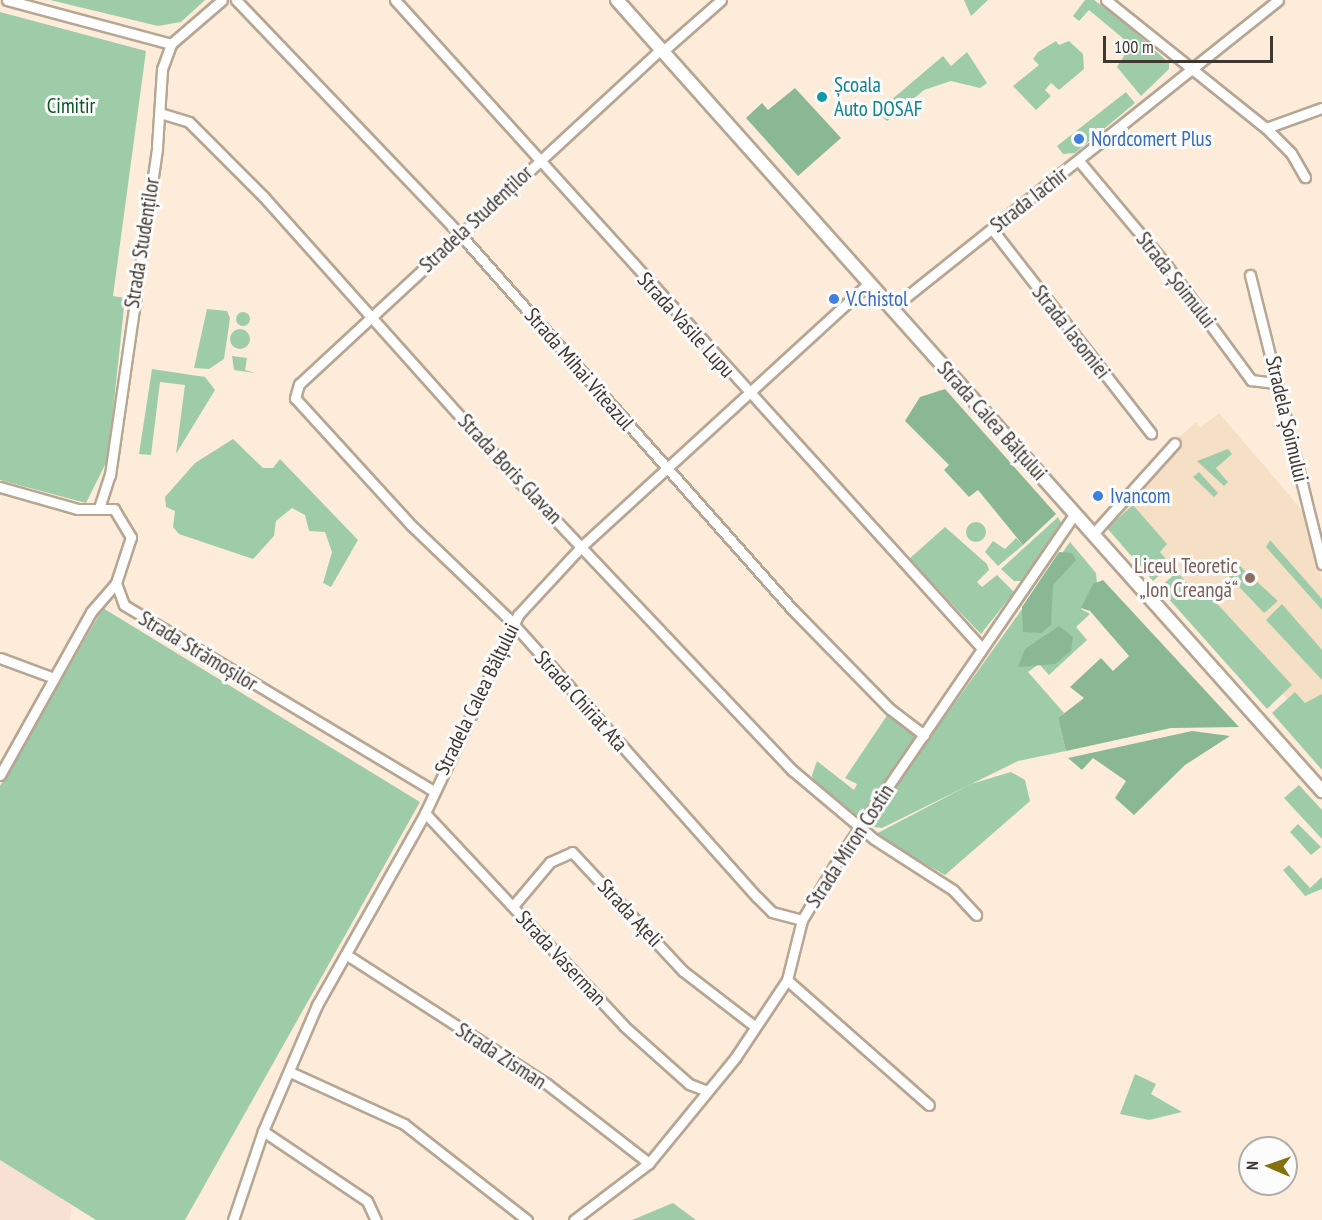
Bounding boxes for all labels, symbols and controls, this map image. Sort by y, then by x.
scale bar [1106,24,1276,62]
text: 100 m [1114,35,1154,58]
place label: Școala Auto DOSAF [834,72,922,122]
marker: Școala Auto DOSAF [815,90,829,104]
park label: Cimitir [47,93,95,119]
place label: Nordcomert Plus [1091,126,1212,152]
marker: Nordcomert Plus [1072,132,1086,146]
street label: Stradela Studenților [414,160,538,278]
street label: Strada Iachir [985,162,1073,238]
street label: Strada Studenților [119,176,165,310]
street label: Strada Șoimului [1131,227,1221,333]
street label: Strada Vasile Lupu [632,267,740,383]
street label: Strada Iasomiei [1027,280,1115,384]
place label: V.Chistol [846,286,908,312]
marker: V.Chistol [827,292,841,306]
street label: Strada Mihai Viteazul [519,303,639,435]
street label: Stradela Șoimului [1260,354,1314,484]
street label: Strada Calea Bălțului [932,356,1052,486]
street label: Strada Boris Glavan [453,409,567,529]
place label: Ivancom [1110,483,1171,509]
marker: Ivancom [1091,489,1105,503]
place label: Liceul Teoretic „Ion Creangă“ [1133,553,1238,603]
marker: Liceul Teoretic „Ion Creangă“ [1243,571,1257,585]
street label: Strada Strămoșilor [134,606,262,696]
street label: Stradela Calea Bălțului [429,619,525,779]
street label: Strada Chiriat Ata [529,645,633,757]
street label: Strada Miron Costin [801,780,899,912]
street label: Strada Ațeli [592,874,668,952]
street label: Strada Vaserman [511,905,611,1011]
street label: Strada Zisman [451,1017,551,1095]
north arrow [1238,1136,1298,1196]
text: N [1242,1161,1262,1170]

